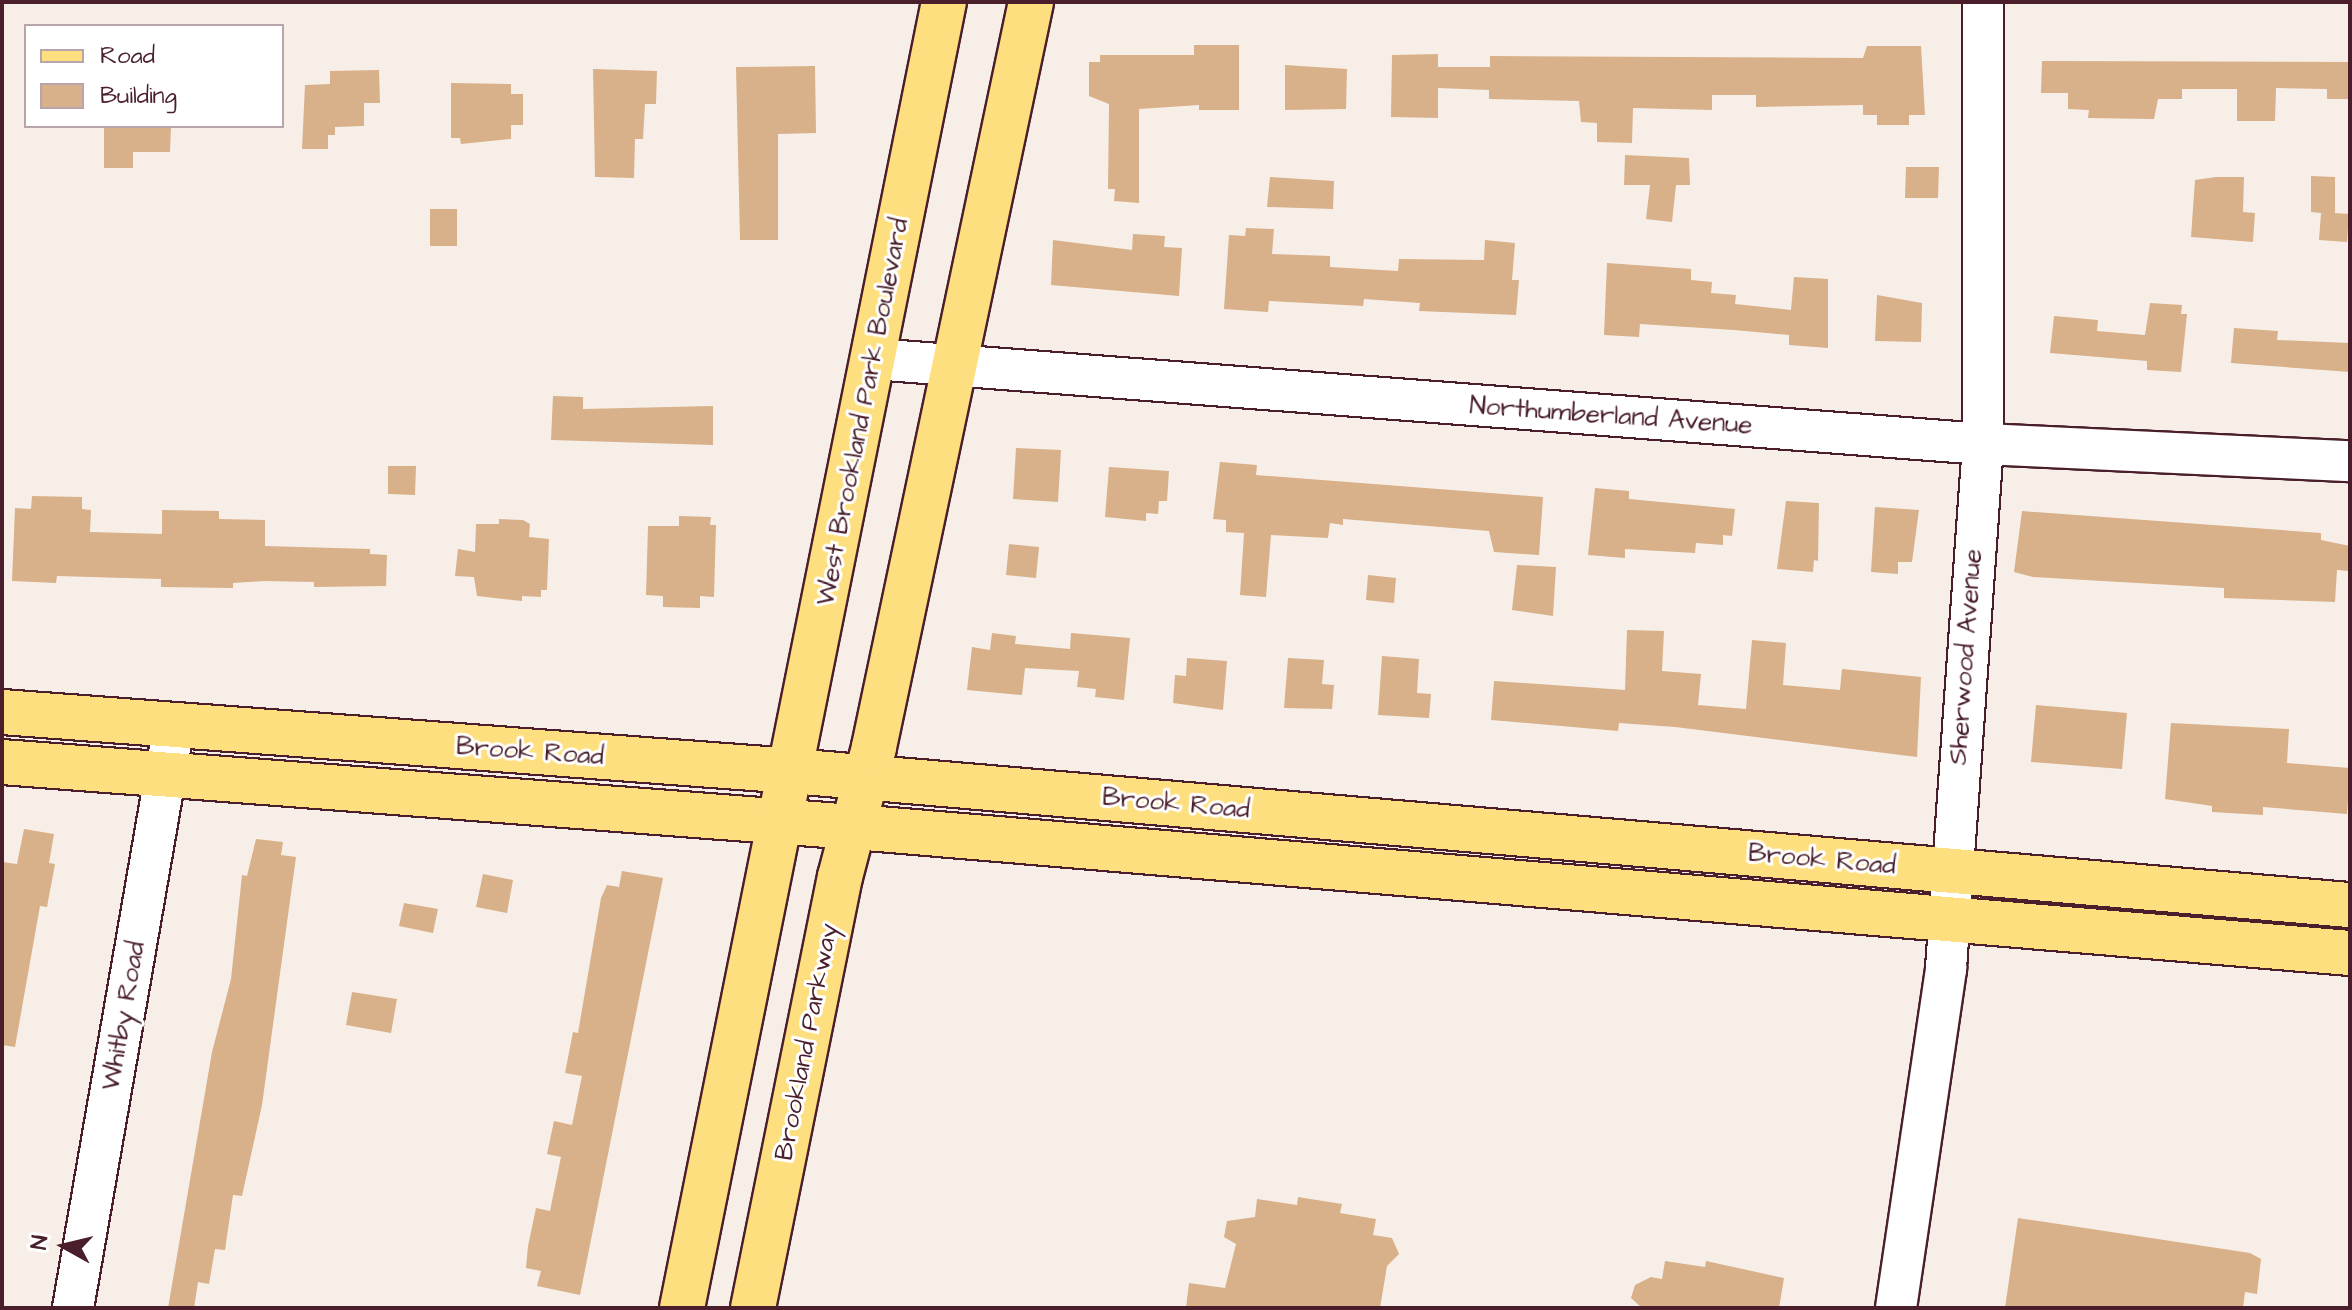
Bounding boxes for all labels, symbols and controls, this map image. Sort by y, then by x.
legend [24,24,284,128]
text: Road [100,39,155,73]
text: Building [100,79,177,113]
street label: West Brookland Park Boulevard [810,216,916,608]
street label: Northumberland Avenue [1468,391,1754,441]
street label: Sherwood Avenue [1943,548,1989,766]
street label: Brook Road [455,731,605,773]
street label: Brook Road [1101,782,1251,826]
street label: Brook Road [1747,838,1897,882]
street label: Brookland Parkway [769,921,845,1163]
street label: Whitby Road [96,939,152,1093]
north arrow [24,1206,104,1286]
text: N [23,1234,56,1252]

